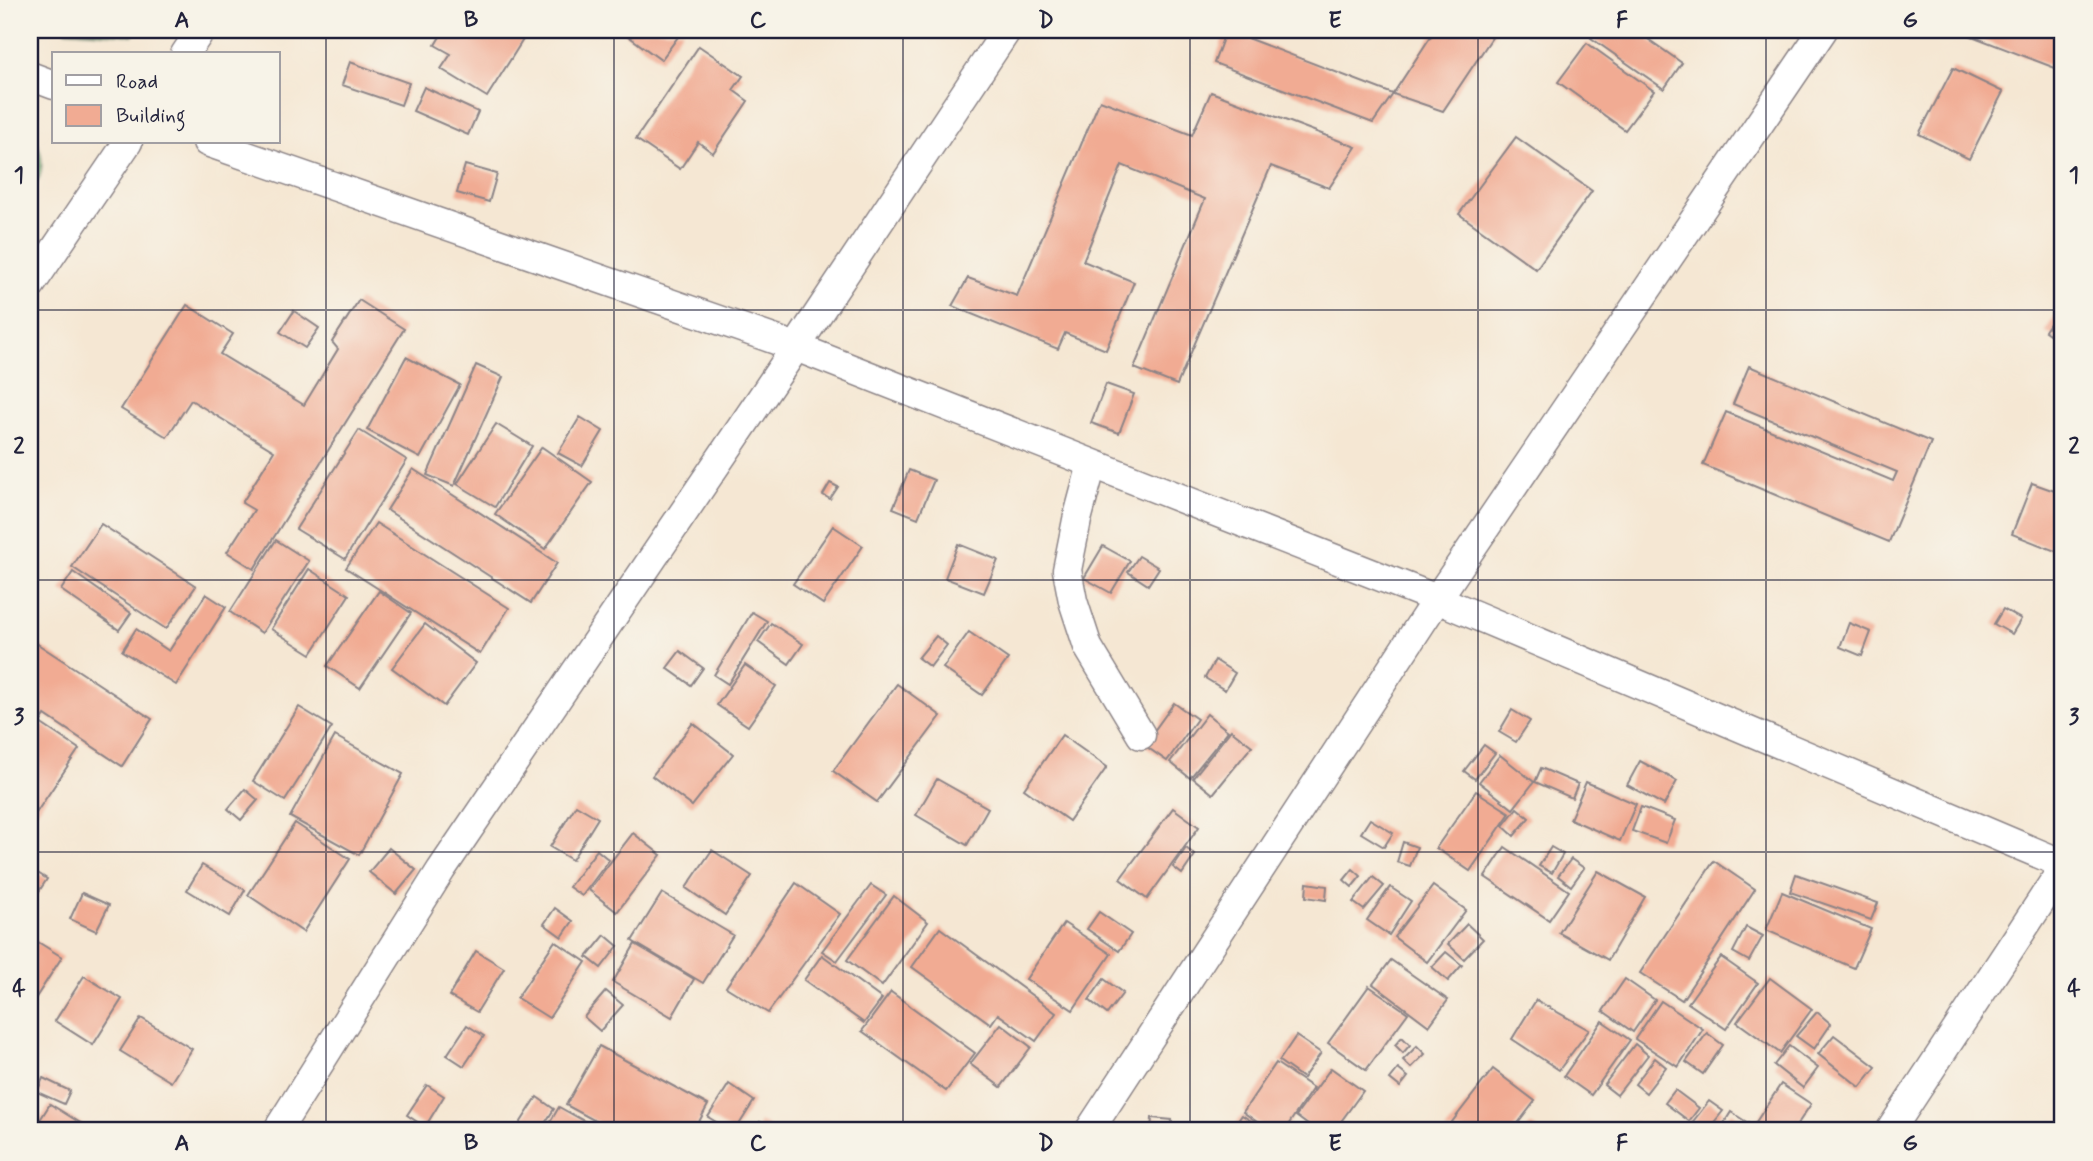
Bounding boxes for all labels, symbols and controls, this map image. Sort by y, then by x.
text: A [174,6,190,36]
text: B [464,6,479,36]
text: C [750,6,767,36]
text: D [1038,6,1054,36]
text: E [1328,6,1342,36]
text: F [1616,6,1628,36]
text: G [1902,6,1918,36]
legend [52,52,280,144]
text: Road [116,68,158,96]
text: Building [116,102,186,132]
text: 1 [14,161,24,191]
text: 1 [2069,161,2079,191]
text: 2 [13,432,25,462]
text: 2 [2068,432,2080,462]
text: 3 [14,703,25,733]
text: 3 [2069,703,2080,733]
text: 4 [12,974,26,1004]
text: 4 [2067,974,2081,1004]
text: A [174,1129,190,1159]
text: B [464,1129,479,1159]
text: C [750,1129,767,1159]
text: D [1038,1129,1054,1159]
text: E [1328,1129,1342,1159]
text: F [1616,1129,1628,1159]
text: G [1902,1129,1918,1159]

